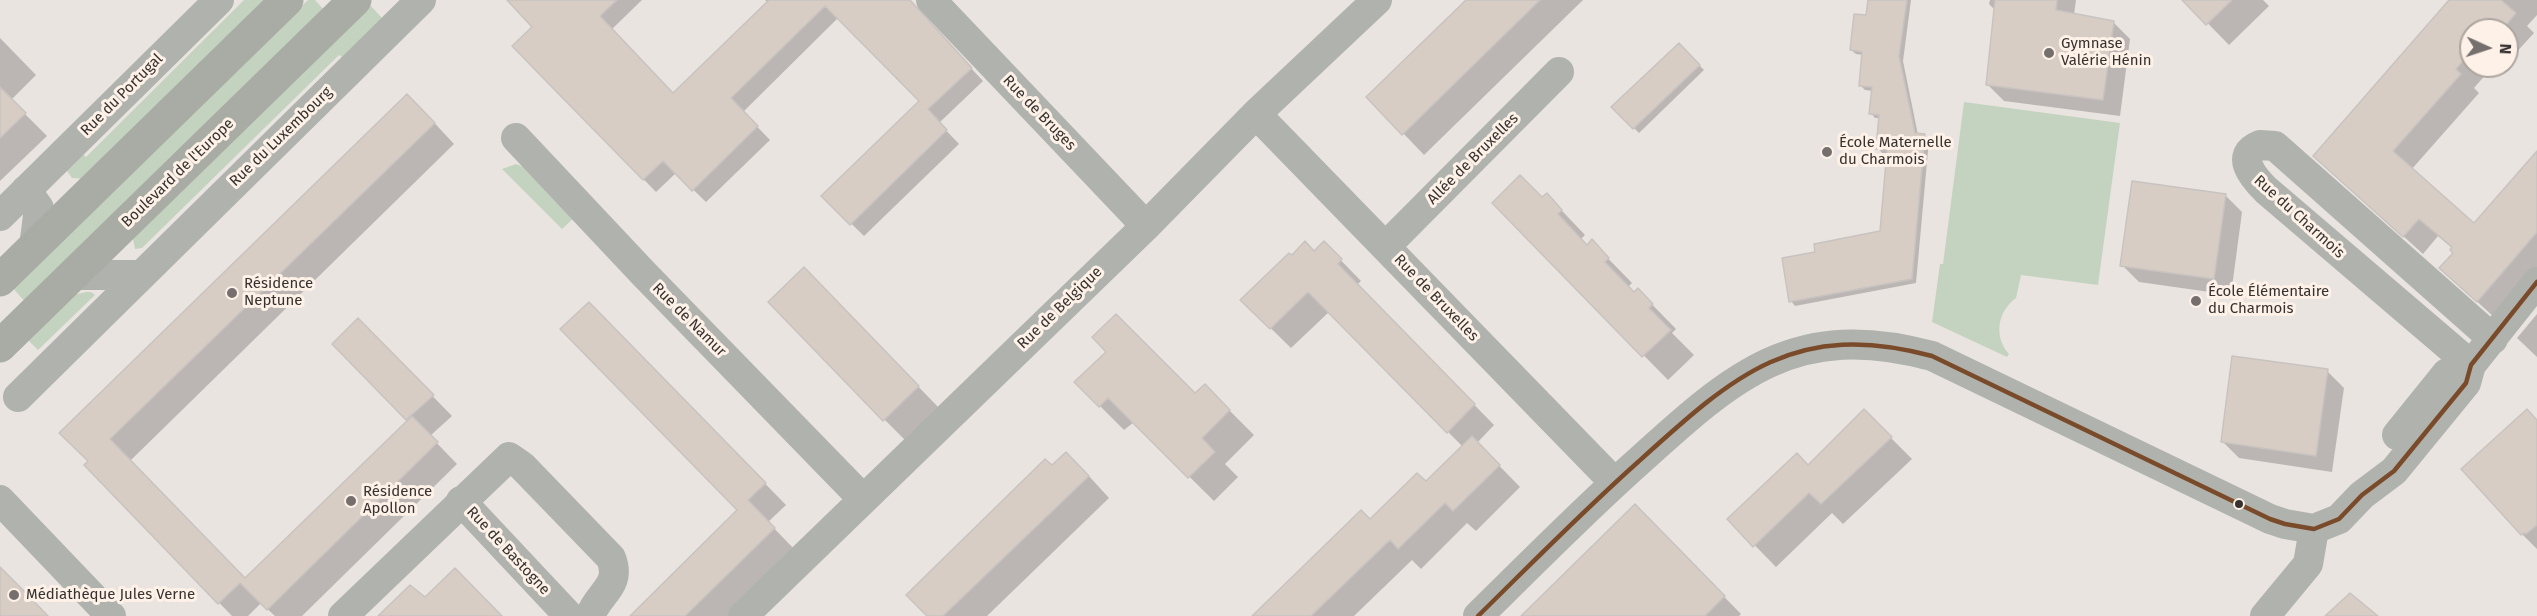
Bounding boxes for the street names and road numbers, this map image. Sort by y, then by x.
street label: Rue du Portugal [77,50,167,140]
street label: Rue de Bruges [999,72,1079,154]
street label: Rue du Luxembourg [226,83,336,191]
street label: Allée de Bruxelles [1424,110,1522,208]
street label: Boulevard de l'Europe [118,115,238,231]
street label: Rue du Charmois [2250,172,2348,262]
street label: Rue de Bruxelles [1390,251,1482,345]
street label: Rue de Belgique [1014,263,1106,353]
street label: Rue de Namur [648,279,730,361]
street label: Rue de Bastogne [463,503,553,599]

